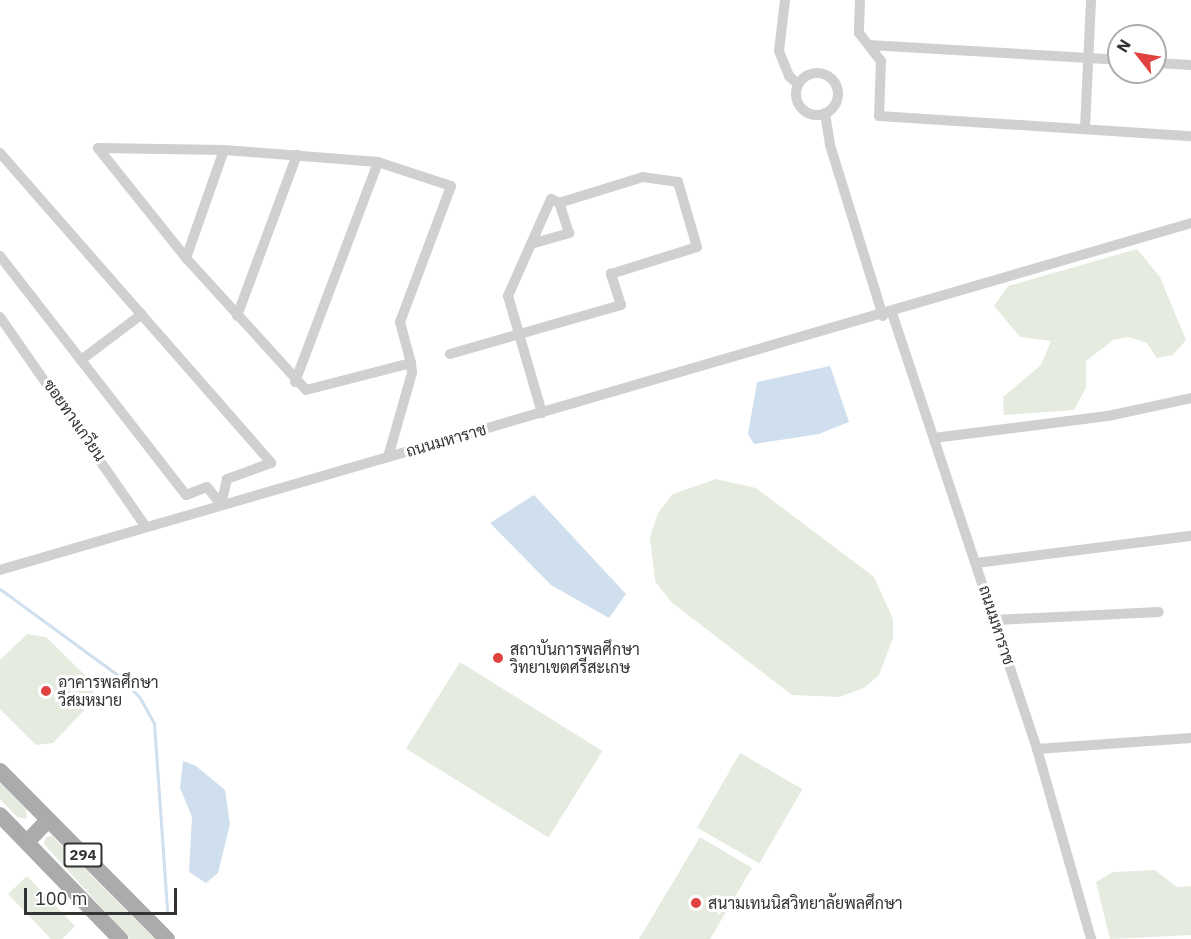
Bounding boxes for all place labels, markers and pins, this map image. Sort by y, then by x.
place label: สถาบันการพลศึกษา วิทยาเขตศรีสะเกษ [510,639,640,677]
marker: สถาบันการพลศึกษา วิทยาเขตศรีสะเกษ [491,651,505,665]
place label: อาคารพลศึกษา วีสมหมาย [58,672,159,710]
marker: อาคารพลศึกษา วีสมหมาย [39,684,53,698]
place label: สนามเทนนิสวิทยาลัยพลศึกษา [708,893,902,913]
marker: สนามเทนนิสวิทยาลัยพลศึกษา [689,896,703,910]

